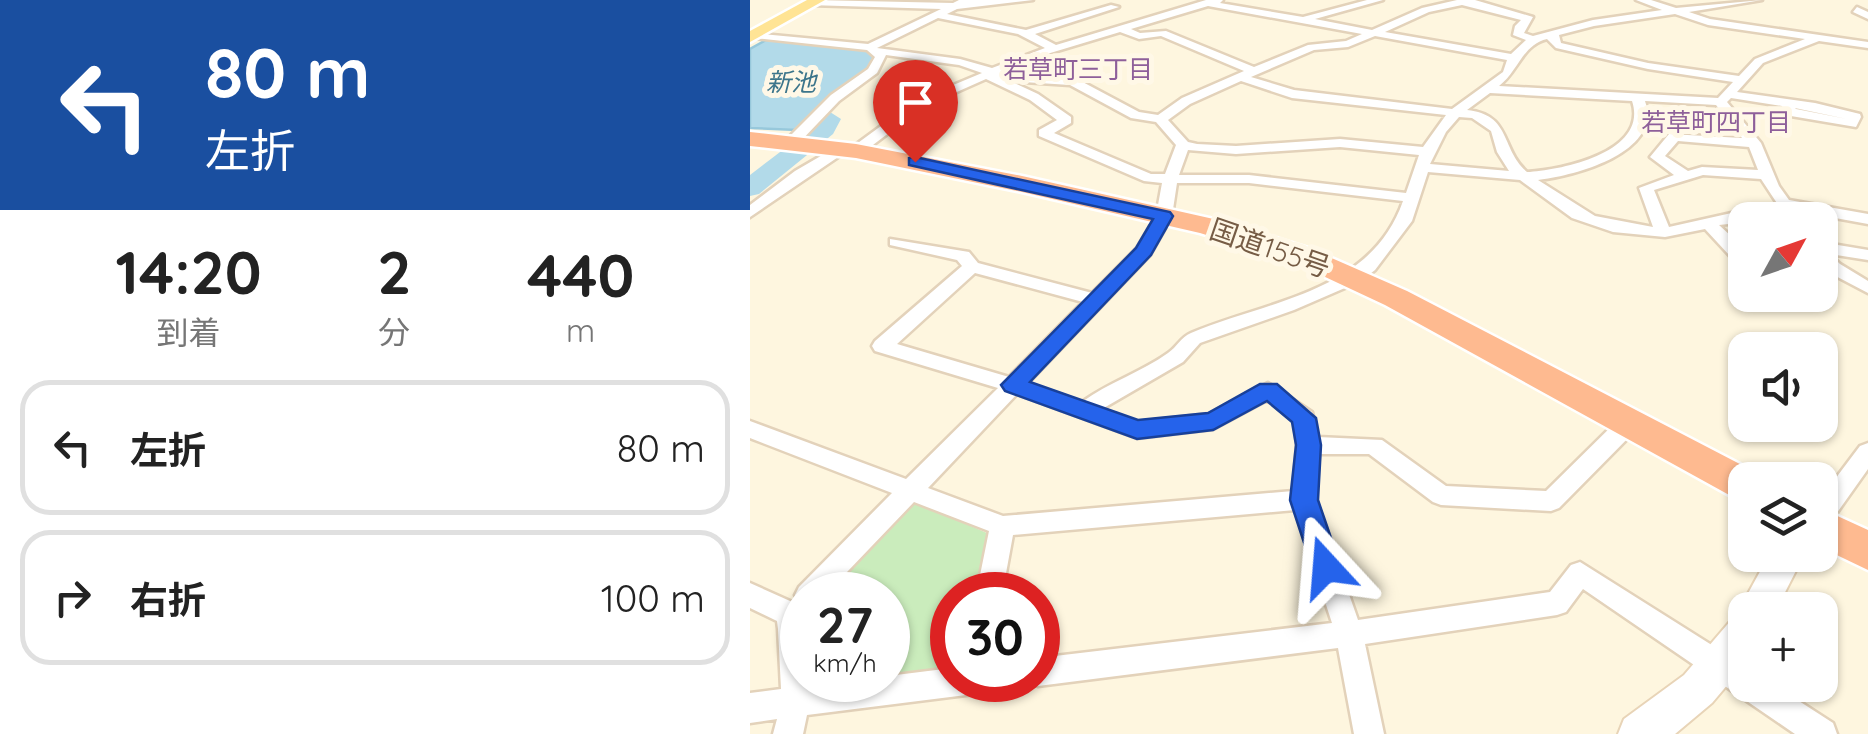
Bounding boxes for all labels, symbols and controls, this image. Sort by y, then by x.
text: 80 m [205,28,370,116]
icon: left [40,40,170,170]
district label: 若草町三丁目 [1003,53,1153,84]
pin [873,60,958,163]
water label: 新池 [766,66,819,97]
icon: arrive [888,75,943,130]
district label: 若草町四丁目 [1641,106,1791,137]
text: 左折 [205,122,295,178]
north arrow [1728,202,1838,312]
map controls [1728,202,1838,702]
street label: 国道155号 [1205,211,1335,284]
text: 14:20 [116,234,262,309]
text: 2 [377,234,411,309]
text: 440 [527,237,634,312]
text: m [566,310,595,350]
text: 到着 [157,312,221,352]
text: 分 [378,312,410,352]
button: sound [1728,332,1838,442]
icon: left [45,420,100,475]
text: 80 m [617,424,705,472]
text: 左折 [130,426,206,474]
button: layers [1728,462,1838,572]
position arrow [1274,515,1378,619]
icon: right [45,570,100,625]
speed limit sign: 30 [930,572,1060,702]
text: 100 m [601,574,705,622]
text: 右折 [130,576,206,624]
button: + [1728,592,1838,702]
text: 27 [817,593,873,656]
text: km/h [813,647,877,678]

